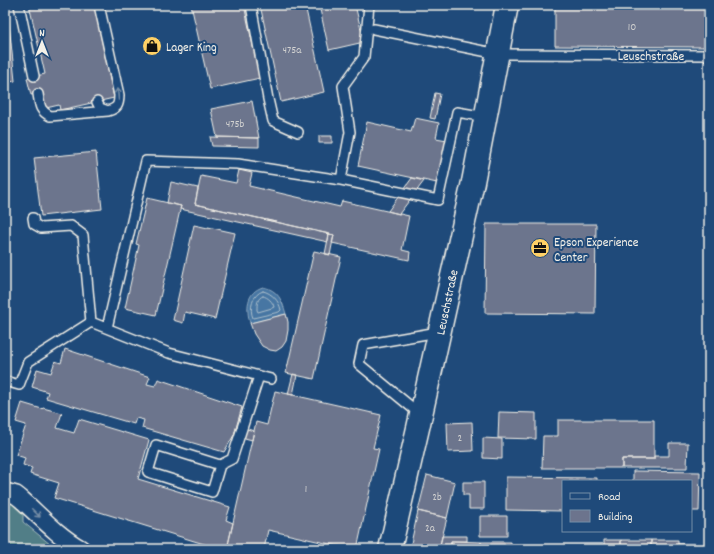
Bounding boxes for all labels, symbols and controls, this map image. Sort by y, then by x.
house number: 10 [628,20,636,36]
north arrow [22,22,62,62]
text: N [39,26,45,42]
shop icon: Lager King [141,35,163,57]
place label: Lager King [166,39,217,58]
house number: 475a [282,43,302,59]
street label: Leuschstraße [618,48,684,67]
one-way arrow [115,88,122,101]
house number: 475b [226,117,245,133]
place label: Epson Experience Center [554,234,639,268]
office icon: Epson Experience Center [529,237,551,259]
street label: Leuschstraße [432,268,465,337]
house number: 2 [458,431,463,447]
legend [562,480,692,532]
house number: 1 [305,482,307,498]
text: Road [598,489,620,506]
house number: 2b [432,490,442,506]
one-way arrow [31,508,41,518]
text: Building [598,509,633,526]
house number: 2a [425,521,436,537]

